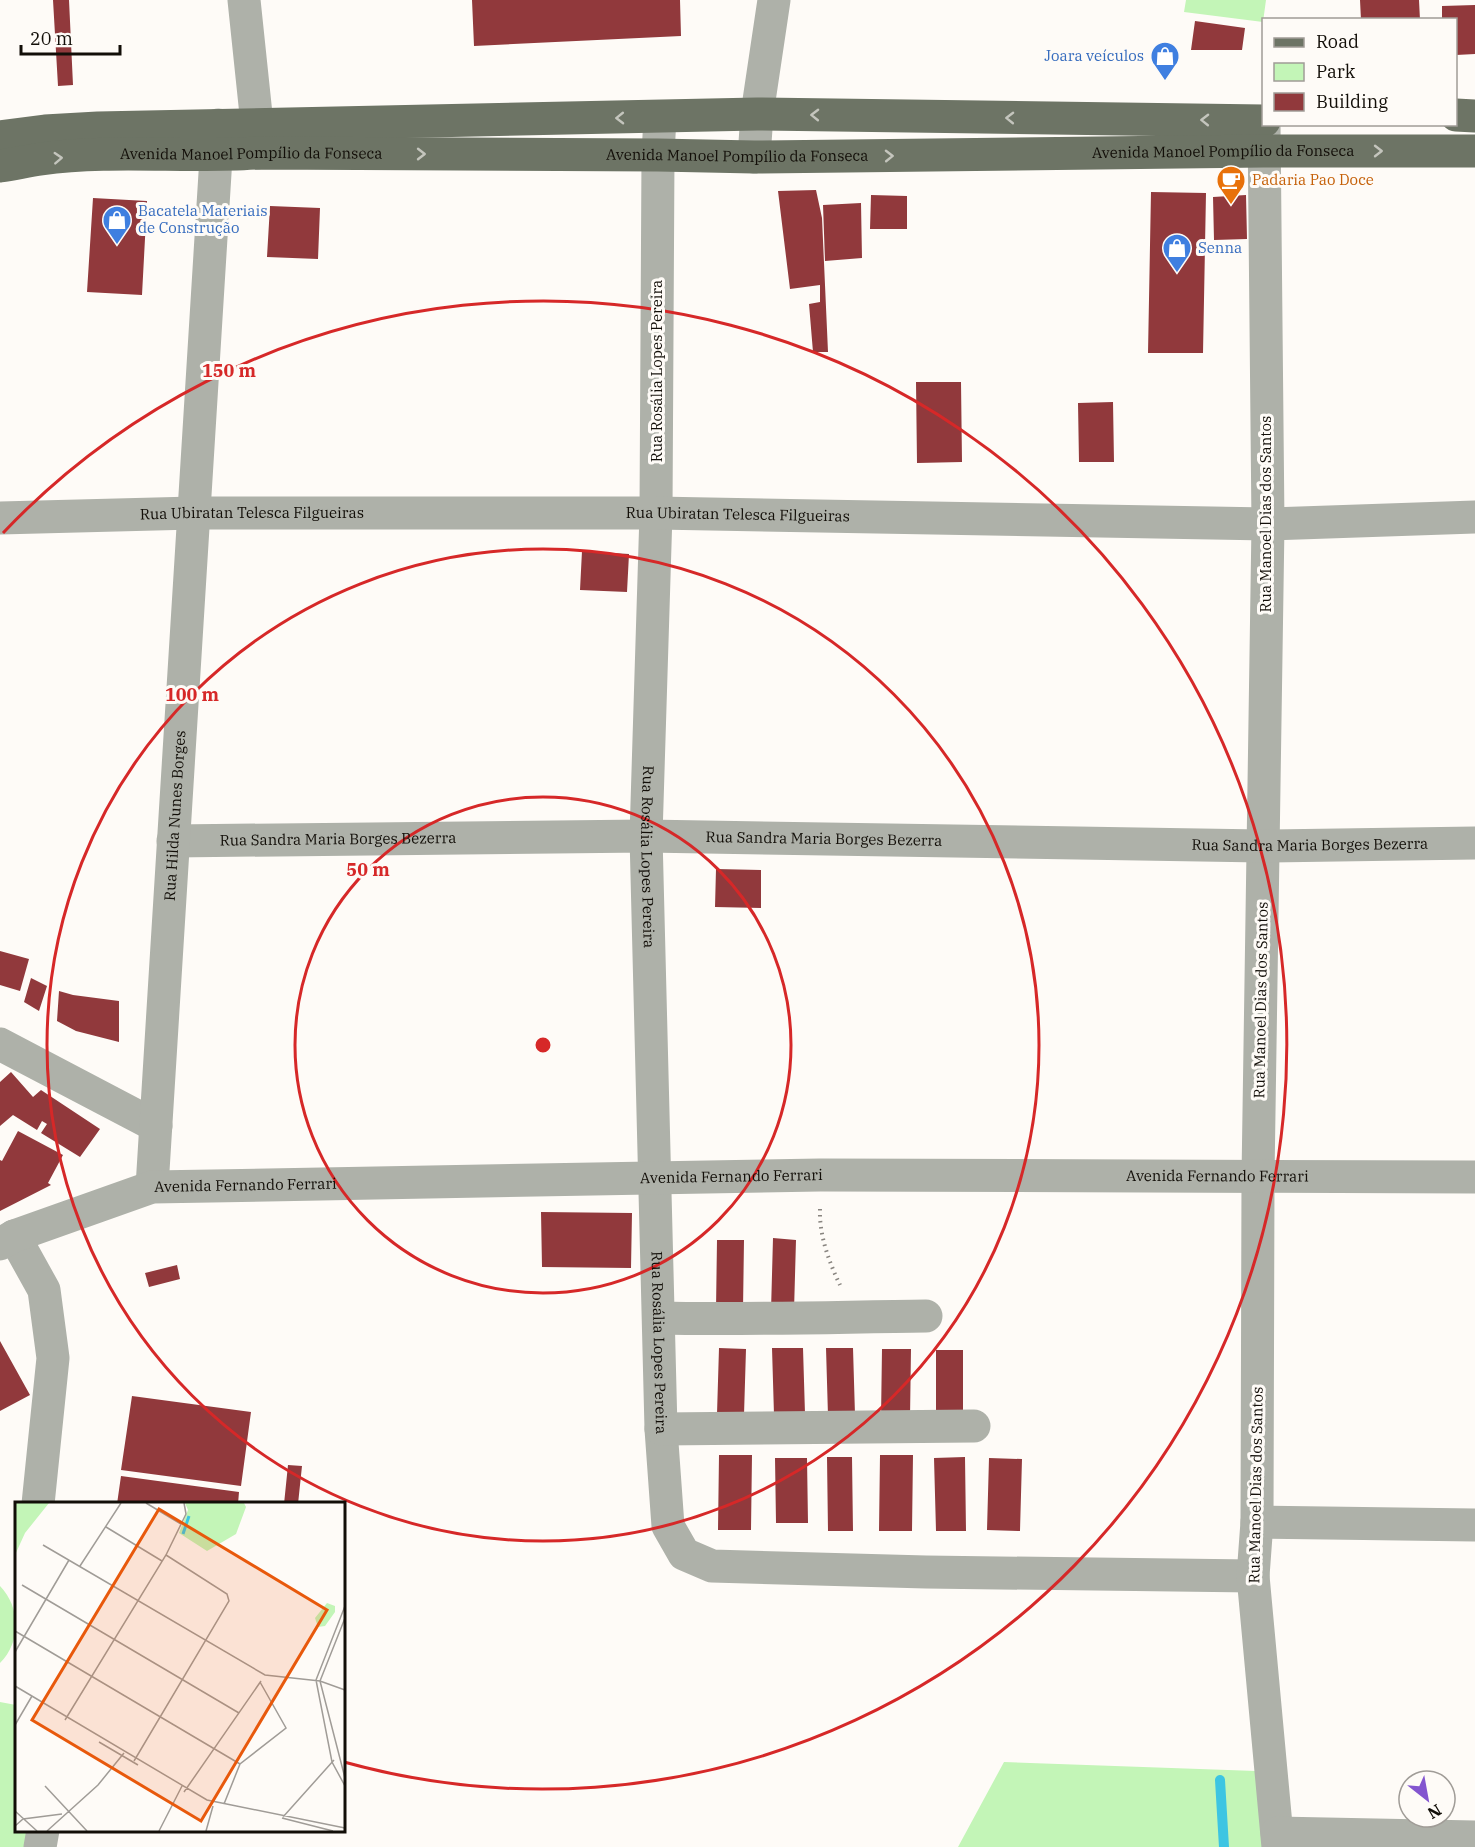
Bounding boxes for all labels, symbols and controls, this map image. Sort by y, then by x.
scale bar [21,18,120,56]
legend [1262,18,1457,126]
text: 20 m [30,27,73,50]
text: Road [1316,30,1359,53]
shop icon: Joara veículos [1149,40,1181,82]
place label: Joara veículos [1044,46,1144,65]
text: Park [1316,60,1356,83]
text: Building [1316,90,1388,113]
one-way arrow [811,109,820,121]
one-way arrow [616,112,625,124]
one-way arrow [1006,112,1015,124]
one-way arrow [1201,114,1210,127]
street label: Avenida Manoel Pompílio da Fonseca [1092,141,1354,162]
street label: Avenida Manoel Pompílio da Fonseca [120,143,382,164]
street label: Avenida Manoel Pompílio da Fonseca [606,145,868,166]
one-way arrow [1373,145,1382,157]
one-way arrow [416,148,425,160]
one-way arrow [884,150,893,162]
one-way arrow [53,151,62,164]
cafe icon: Padaria Pao Doce [1215,164,1247,206]
place label: Padaria Pao Doce [1252,170,1374,189]
place label: Bacatela Materiais de Construção [138,201,268,237]
shop icon: Bacatela Materiais de Construção [101,204,133,246]
shop icon: Senna [1161,232,1193,274]
place label: Senna [1198,238,1242,257]
street label: Rua Rosália Lopes Pereira [647,280,666,462]
text: 150 m [202,359,257,382]
street label: Rua Manoel Dias dos Santos [1256,416,1275,612]
street label: Rua Ubiratan Telesca Filgueiras [140,503,364,523]
street label: Rua Ubiratan Telesca Filgueiras [626,503,850,525]
text: 100 m [165,683,220,706]
street label: Rua Hilda Nunes Borges [160,730,189,902]
street label: Rua Rosália Lopes Pereira [637,765,659,948]
street label: Rua Sandra Maria Borges Bezerra [705,827,942,850]
street label: Rua Sandra Maria Borges Bezerra [220,828,456,850]
street label: Rua Sandra Maria Borges Bezerra [1191,834,1428,855]
text: 50 m [346,858,390,881]
street label: Rua Manoel Dias dos Santos [1249,901,1272,1099]
centre of rings [533,1035,553,1055]
street label: Avenida Fernando Ferrari [640,1165,823,1187]
street label: Avenida Fernando Ferrari [1126,1166,1309,1185]
street label: Avenida Fernando Ferrari [154,1174,337,1196]
street label: Rua Rosália Lopes Pereira [648,1251,671,1435]
street label: Rua Manoel Dias dos Santos [1244,1386,1267,1584]
inset map [15,1502,345,1832]
north arrow [1397,1769,1457,1829]
text: N [1424,1800,1445,1824]

